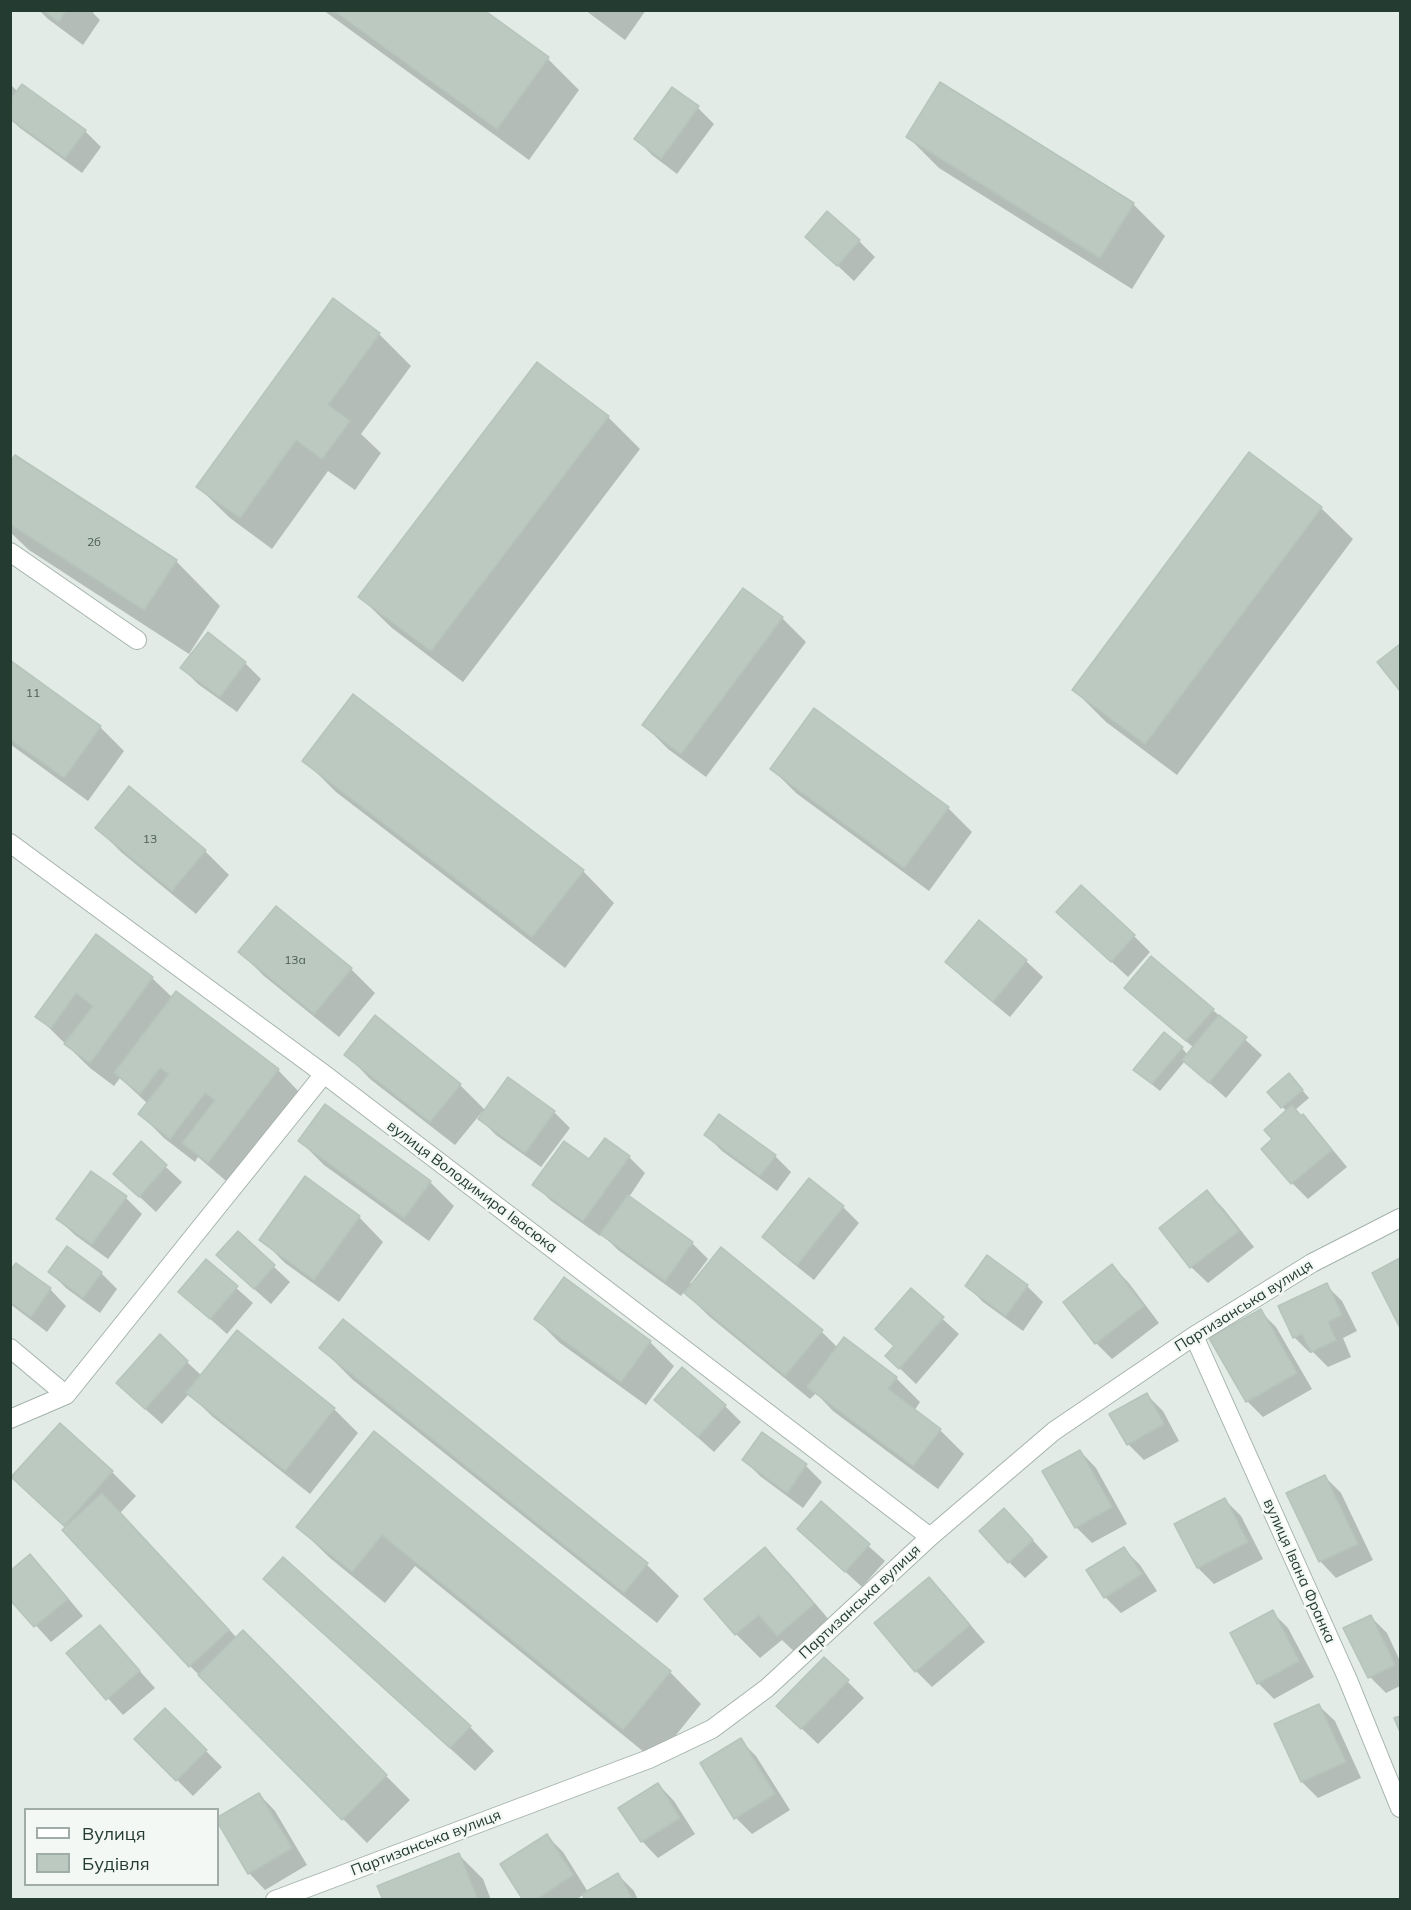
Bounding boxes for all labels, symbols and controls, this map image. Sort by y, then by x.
house number: 2б [87,535,101,549]
house number: 11 [26,686,40,700]
house number: 13 [143,832,157,846]
house number: 13а [284,953,306,967]
street label: вулиця Володимира Івасюка [383,1117,561,1257]
street label: Партизанська вулиця [1172,1256,1316,1356]
street label: вулиця Івана Франка [1259,1496,1339,1646]
street label: Партизанська вулиця [796,1541,924,1663]
street label: Партизанська вулиця [348,1806,504,1880]
legend [24,1808,219,1886]
text: Вулиця [82,1822,146,1845]
text: Будівля [82,1852,150,1875]

